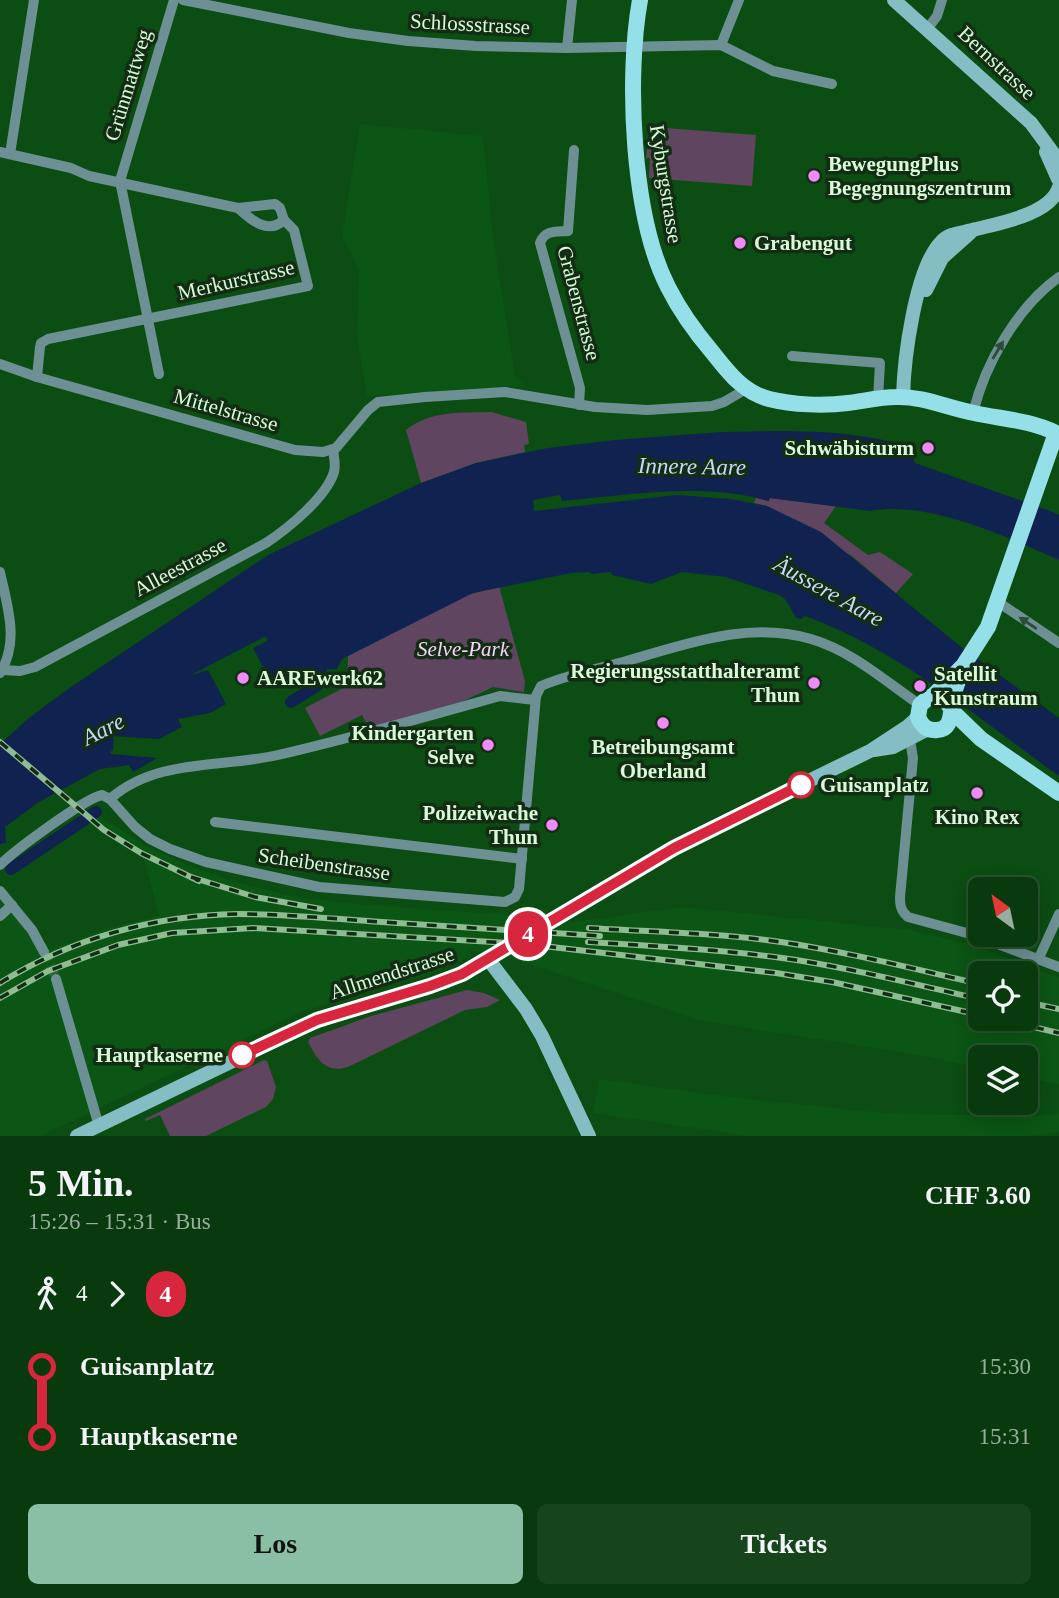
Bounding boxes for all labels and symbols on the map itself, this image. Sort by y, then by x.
street label: Schlossstrasse [409,9,531,39]
street label: Bernstrasse [953,21,1041,105]
street label: Grünmattweg [100,26,156,144]
street label: Kyburgstrasse [645,123,687,245]
place label: BewegungPlus Begegnungszentrum [828,152,1012,200]
marker: BewegungPlus Begegnungszentrum [806,168,822,184]
place label: Grabengut [754,231,852,255]
marker: Grabengut [732,235,748,251]
street label: Grabenstrasse [552,243,606,363]
street label: Merkurstrasse [175,255,297,305]
one-way arrow [992,341,1004,360]
street label: Mittelstrasse [171,384,281,436]
place label: Schwäbisturm [784,436,914,460]
marker: Schwäbisturm [920,440,936,456]
water label: Innere Aare [637,453,746,480]
street label: Alleestrasse [130,533,230,601]
water label: Äussere Aare [768,550,888,632]
one-way arrow [1018,616,1038,629]
park label: Selve-Park [417,637,510,661]
place label: Regierungsstatthalteramt Thun [570,659,800,707]
place label: Satellit Kunstraum [934,662,1038,710]
place label: AAREwerk62 [257,666,383,690]
marker: AAREwerk62 [235,670,251,686]
marker: Regierungsstatthalteramt Thun [806,675,822,691]
marker: Satellit Kunstraum [912,678,928,694]
water label: Aare [76,708,128,751]
marker: Betreibungsamt Oberland [655,715,671,731]
place label: Kindergarten Selve [352,721,474,769]
place label: Betreibungsamt Oberland [591,735,735,783]
marker: Kindergarten Selve [480,737,496,753]
marker: Guisanplatz [788,772,814,798]
place label: Guisanplatz [820,773,929,797]
marker: Kino Rex [969,785,985,801]
place label: Polizeiwache Thun [423,801,538,849]
place label: Kino Rex [935,805,1020,829]
marker: Polizeiwache Thun [544,817,560,833]
street label: Scheibenstrasse [256,843,392,885]
north arrow [968,877,1038,947]
line badge: 4 [505,911,551,957]
street label: Allmendstrasse [327,942,457,1004]
marker: Hauptkaserne [229,1042,255,1068]
place label: Hauptkaserne [96,1043,223,1067]

